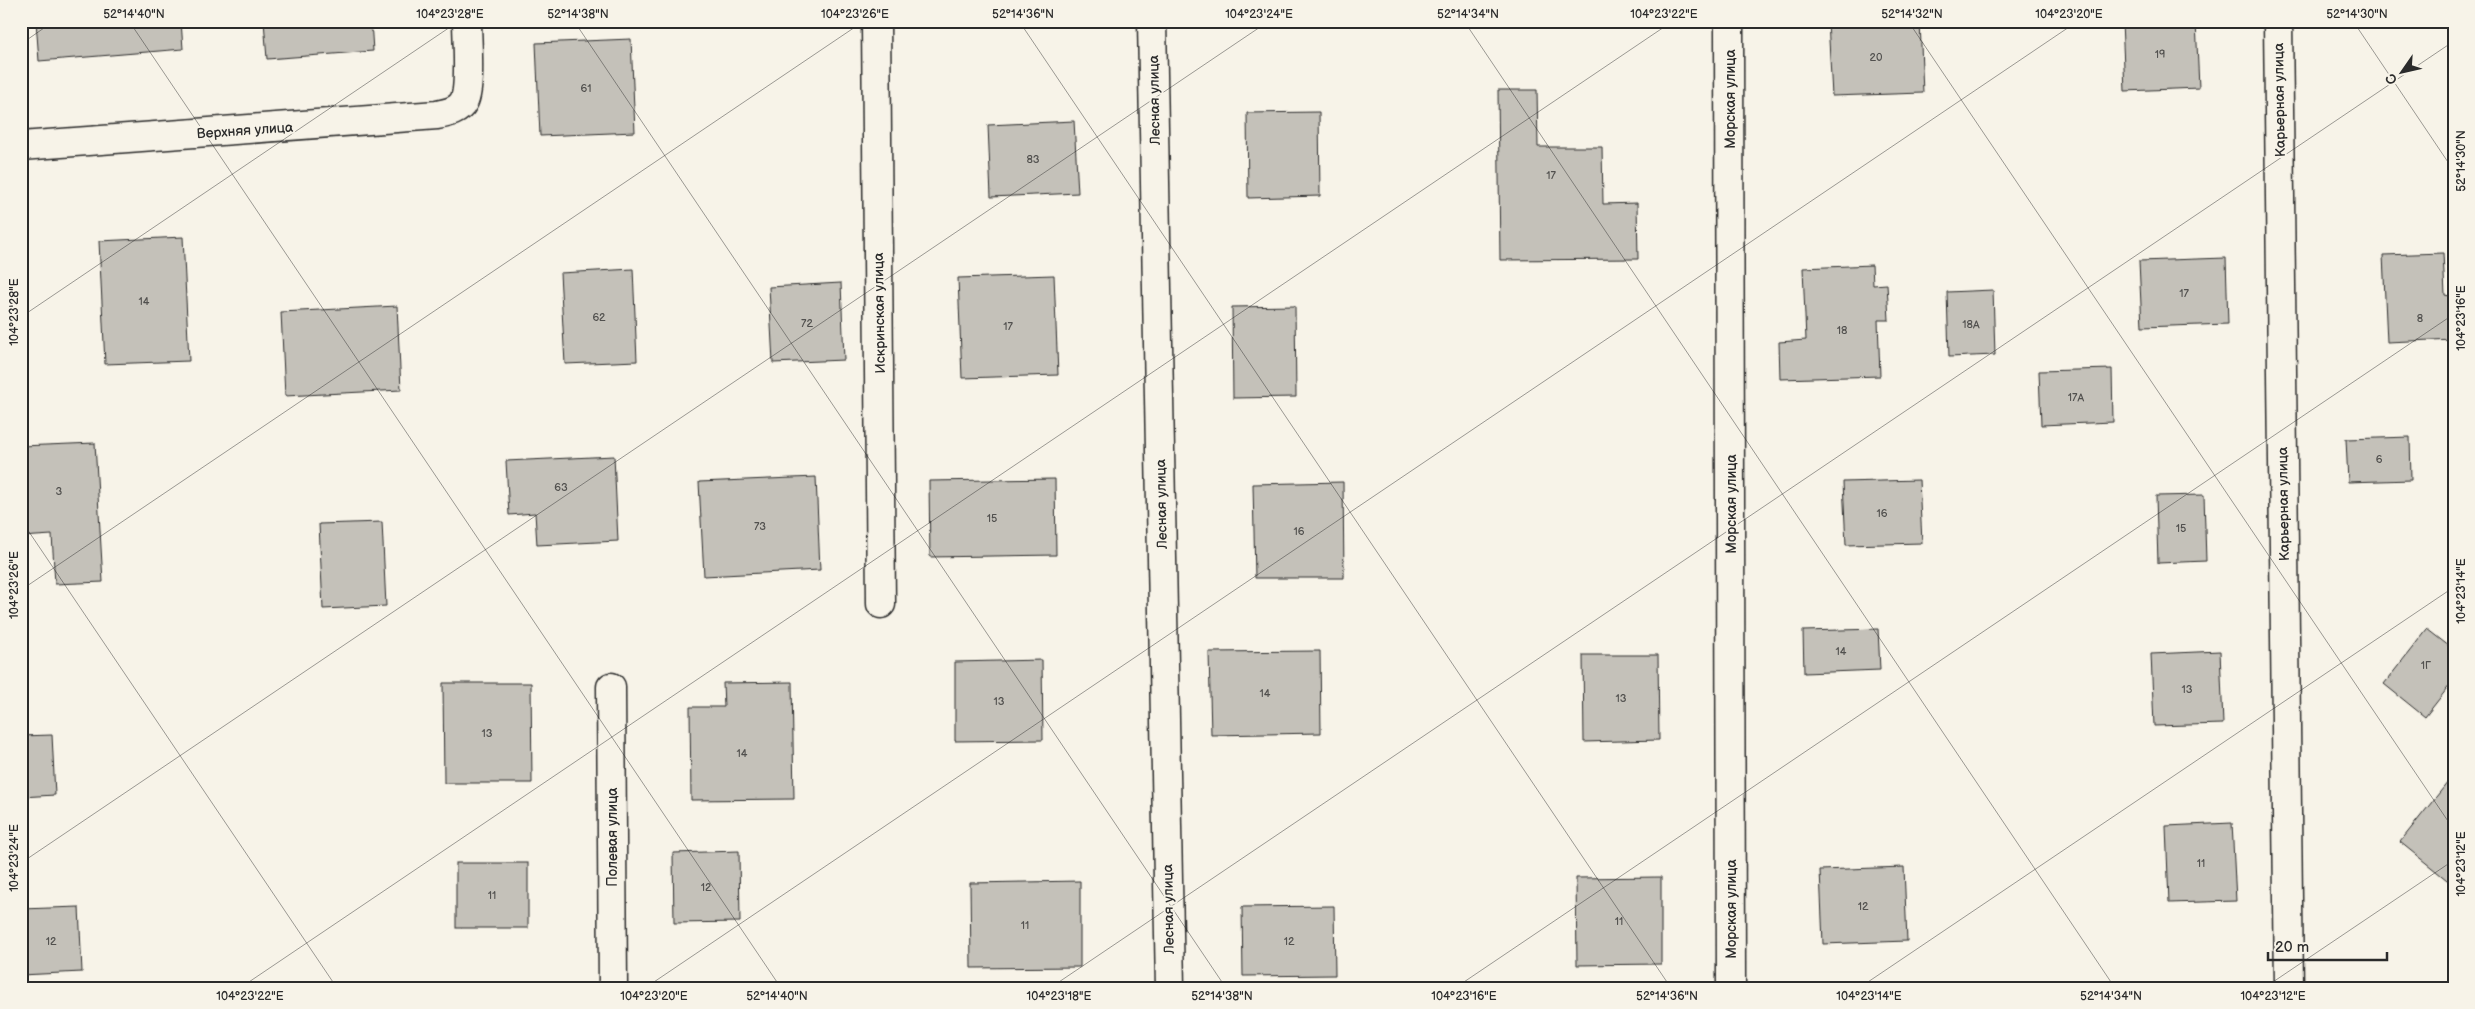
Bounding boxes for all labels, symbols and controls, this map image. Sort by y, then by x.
text: 52°14'40"N [103,7,165,22]
text: 104°23'28"E [416,7,484,22]
text: 52°14'38"N [547,7,609,22]
text: 104°23'26"E [821,7,889,22]
text: 52°14'36"N [992,7,1054,22]
text: 104°23'24"E [1225,7,1293,22]
text: 52°14'34"N [1437,7,1499,22]
text: 104°23'22"E [1630,7,1698,22]
text: 52°14'32"N [1881,7,1943,22]
text: 104°23'20"E [2035,7,2103,22]
text: 52°14'30"N [2326,7,2388,22]
street label: Карьерная улица [2270,42,2289,157]
house number: 19 [2155,48,2165,61]
north arrow [2378,48,2428,98]
street label: Морская улица [1722,49,1739,149]
house number: 20 [1870,51,1883,64]
street label: Лесная улица [1145,54,1164,146]
text: С [2382,70,2401,88]
house number: 61 [581,82,591,95]
street label: Верхняя улица [196,119,295,142]
text: 52°14'30"N [2454,130,2469,192]
house number: 83 [1026,153,1040,166]
house number: 17 [1546,169,1556,182]
street label: Искринская улица [870,252,889,374]
text: 104°23'28"E [7,278,22,346]
text: 104°23'16"E [2454,285,2469,351]
house number: 17 [2179,287,2189,300]
house number: 14 [139,295,150,308]
house number: 62 [592,311,606,324]
house number: 8 [2417,312,2423,325]
house number: 72 [801,317,813,330]
house number: 18А [1962,318,1980,331]
house number: 17 [1003,320,1013,333]
house number: 18 [1837,324,1847,337]
house number: 17А [2068,391,2084,404]
street label: Карьерная улица [2274,446,2293,561]
house number: 6 [2376,453,2383,466]
street label: Морская улица [1723,454,1740,554]
street label: Лесная улица [1152,458,1171,550]
house number: 63 [554,481,568,494]
house number: 3 [56,485,63,498]
house number: 16 [1877,507,1888,520]
house number: 15 [987,512,997,525]
house number: 73 [754,520,766,533]
house number: 15 [2176,522,2186,535]
house number: 16 [1294,525,1305,538]
text: 104°23'26"E [7,551,22,619]
text: 104°23'14"E [2454,558,2469,624]
house number: 14 [1836,645,1847,658]
house number: 1Г [2421,659,2431,672]
house number: 13 [2181,683,2193,696]
house number: 14 [1260,687,1271,700]
house number: 13 [1615,692,1627,705]
house number: 13 [993,695,1005,708]
house number: 13 [481,727,493,740]
house number: 14 [737,747,748,760]
street label: Полевая улица [604,787,621,887]
text: 104°23'24"E [7,824,22,892]
text: 104°23'12"E [2454,831,2469,897]
house number: 11 [2197,857,2205,870]
street label: Морская улица [1723,859,1740,959]
street label: Лесная улица [1159,863,1178,955]
house number: 12 [701,881,712,894]
house number: 11 [488,889,496,902]
house number: 12 [1858,900,1869,913]
house number: 11 [1615,915,1623,928]
house number: 11 [1021,919,1029,932]
scale bar [2268,929,2386,961]
house number: 12 [46,935,57,948]
house number: 12 [1284,935,1295,948]
text: 20 m [2275,938,2309,957]
text: 104°23'22"E [216,989,284,1004]
text: 104°23'20"E [620,989,688,1004]
text: 52°14'40"N [746,989,808,1004]
text: 104°23'18"E [1026,989,1092,1004]
text: 52°14'38"N [1191,989,1253,1004]
text: 104°23'16"E [1431,989,1497,1004]
text: 52°14'36"N [1636,989,1698,1004]
text: 104°23'14"E [1836,989,1902,1004]
text: 52°14'34"N [2080,989,2142,1004]
text: 104°23'12"E [2240,989,2306,1004]

